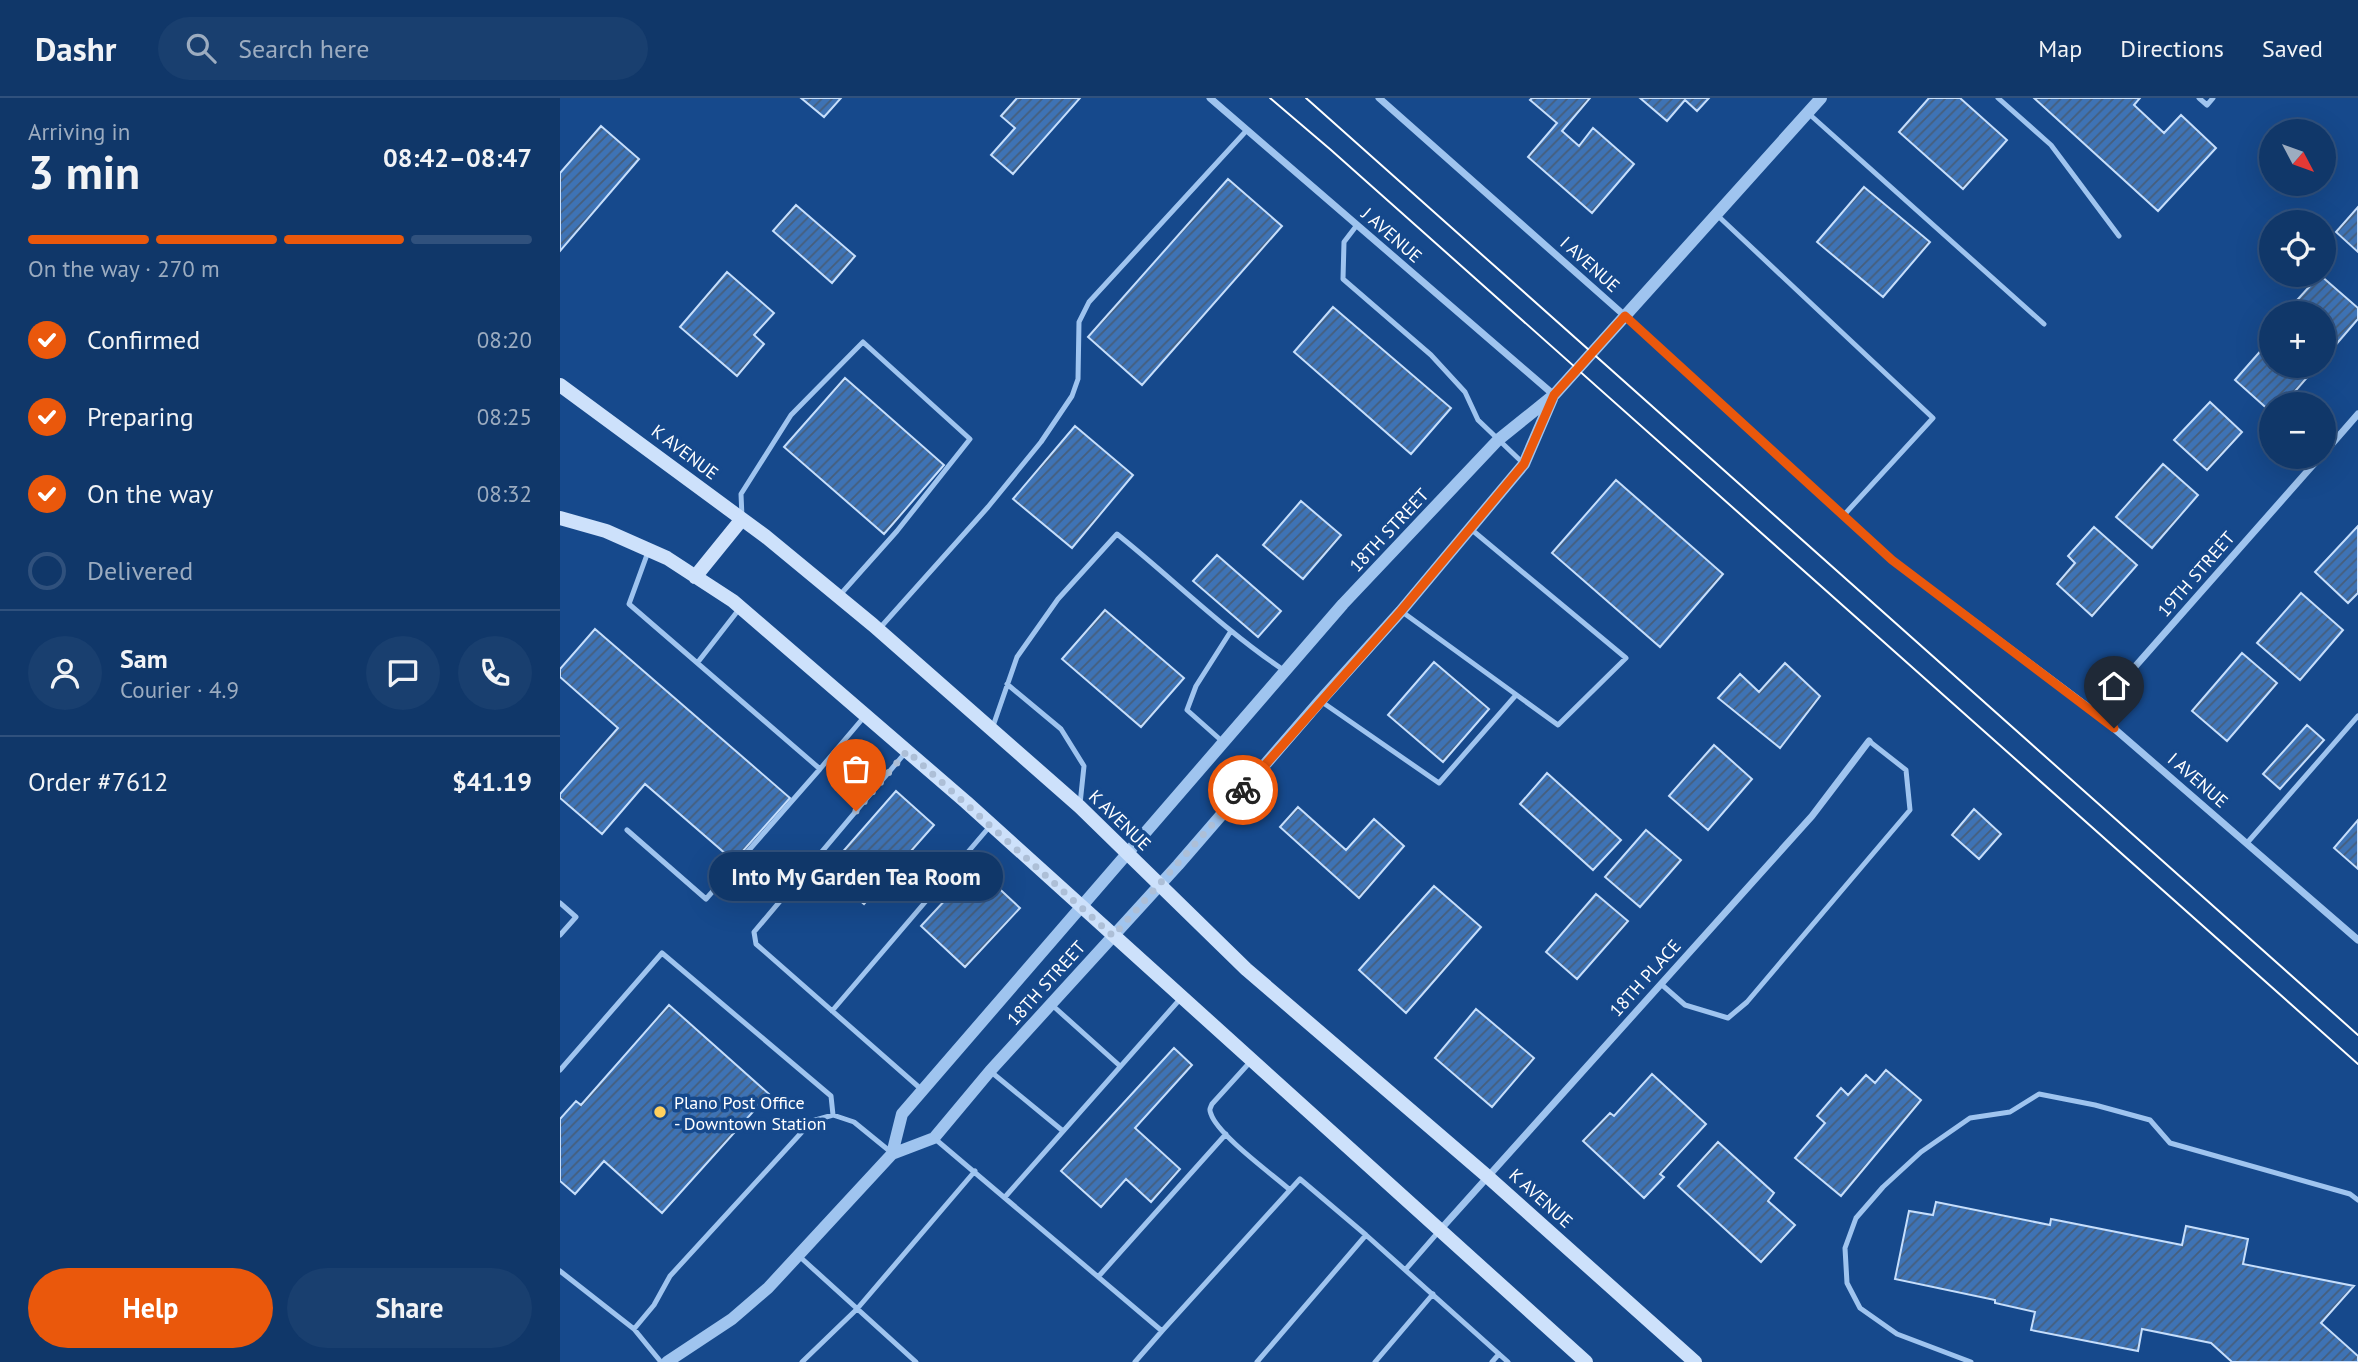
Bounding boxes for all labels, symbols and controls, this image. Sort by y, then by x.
search box [158,17,648,80]
text: Dashr [35,27,116,70]
icon: search [182,29,220,67]
text: Search here [238,32,369,65]
text: Map [2038,33,2082,64]
text: Directions [2120,33,2224,64]
text: Saved [2262,33,2323,64]
text: Arriving in [28,117,130,146]
north arrow [2259,119,2336,196]
map controls [2259,119,2336,469]
text: 08:42–08:47 [383,141,532,174]
text: 3 min [28,142,140,202]
street label: J AVENUE [1356,202,1427,267]
button: locate [2259,210,2336,287]
street label: I AVENUE [1555,231,1625,297]
text: On the way · 270 m [28,254,220,283]
button: + [2259,301,2336,378]
icon: check [28,321,66,359]
text: Confirmed [87,323,200,356]
text: 08:20 [477,325,532,354]
button: − [2259,392,2336,469]
icon: check [28,398,66,436]
text: Preparing [87,400,194,433]
text: 08:25 [477,402,532,431]
street label: K AVENUE [647,419,723,485]
icon: check [28,475,66,513]
text: On the way [87,477,213,510]
text: 08:32 [477,479,532,508]
street label: 18TH STREET [1344,483,1434,577]
street label: 19TH STREET [2153,526,2239,622]
text: Delivered [87,554,193,587]
button: person [28,636,102,710]
button: chat [366,636,440,710]
button: phone [458,636,532,710]
text: Sam [120,642,168,675]
pin [2084,656,2144,728]
icon: home [2095,667,2133,705]
text: Courier · 4.9 [120,675,239,704]
pin [826,739,886,811]
street label: I AVENUE [2163,748,2233,812]
icon: bag [837,750,875,788]
courier [1208,755,1278,825]
text: Order #7612 [28,765,168,798]
text: $41.19 [452,765,532,798]
icon: bike [1224,771,1262,809]
street label: K AVENUE [1084,785,1156,855]
callout: Into My Garden Tea Room [709,853,1003,902]
text: Into My Garden Tea Room [731,862,981,891]
street label: 18TH PLACE [1604,935,1686,1021]
street label: 18TH STREET [1002,936,1090,1030]
place label: Plano Post Office - Downtown Station [674,1091,826,1135]
marker: Plano Post Office - Downtown Station [652,1104,668,1120]
street label: K AVENUE [1504,1163,1578,1233]
button: Help [28,1268,273,1348]
button: Share [287,1268,532,1348]

